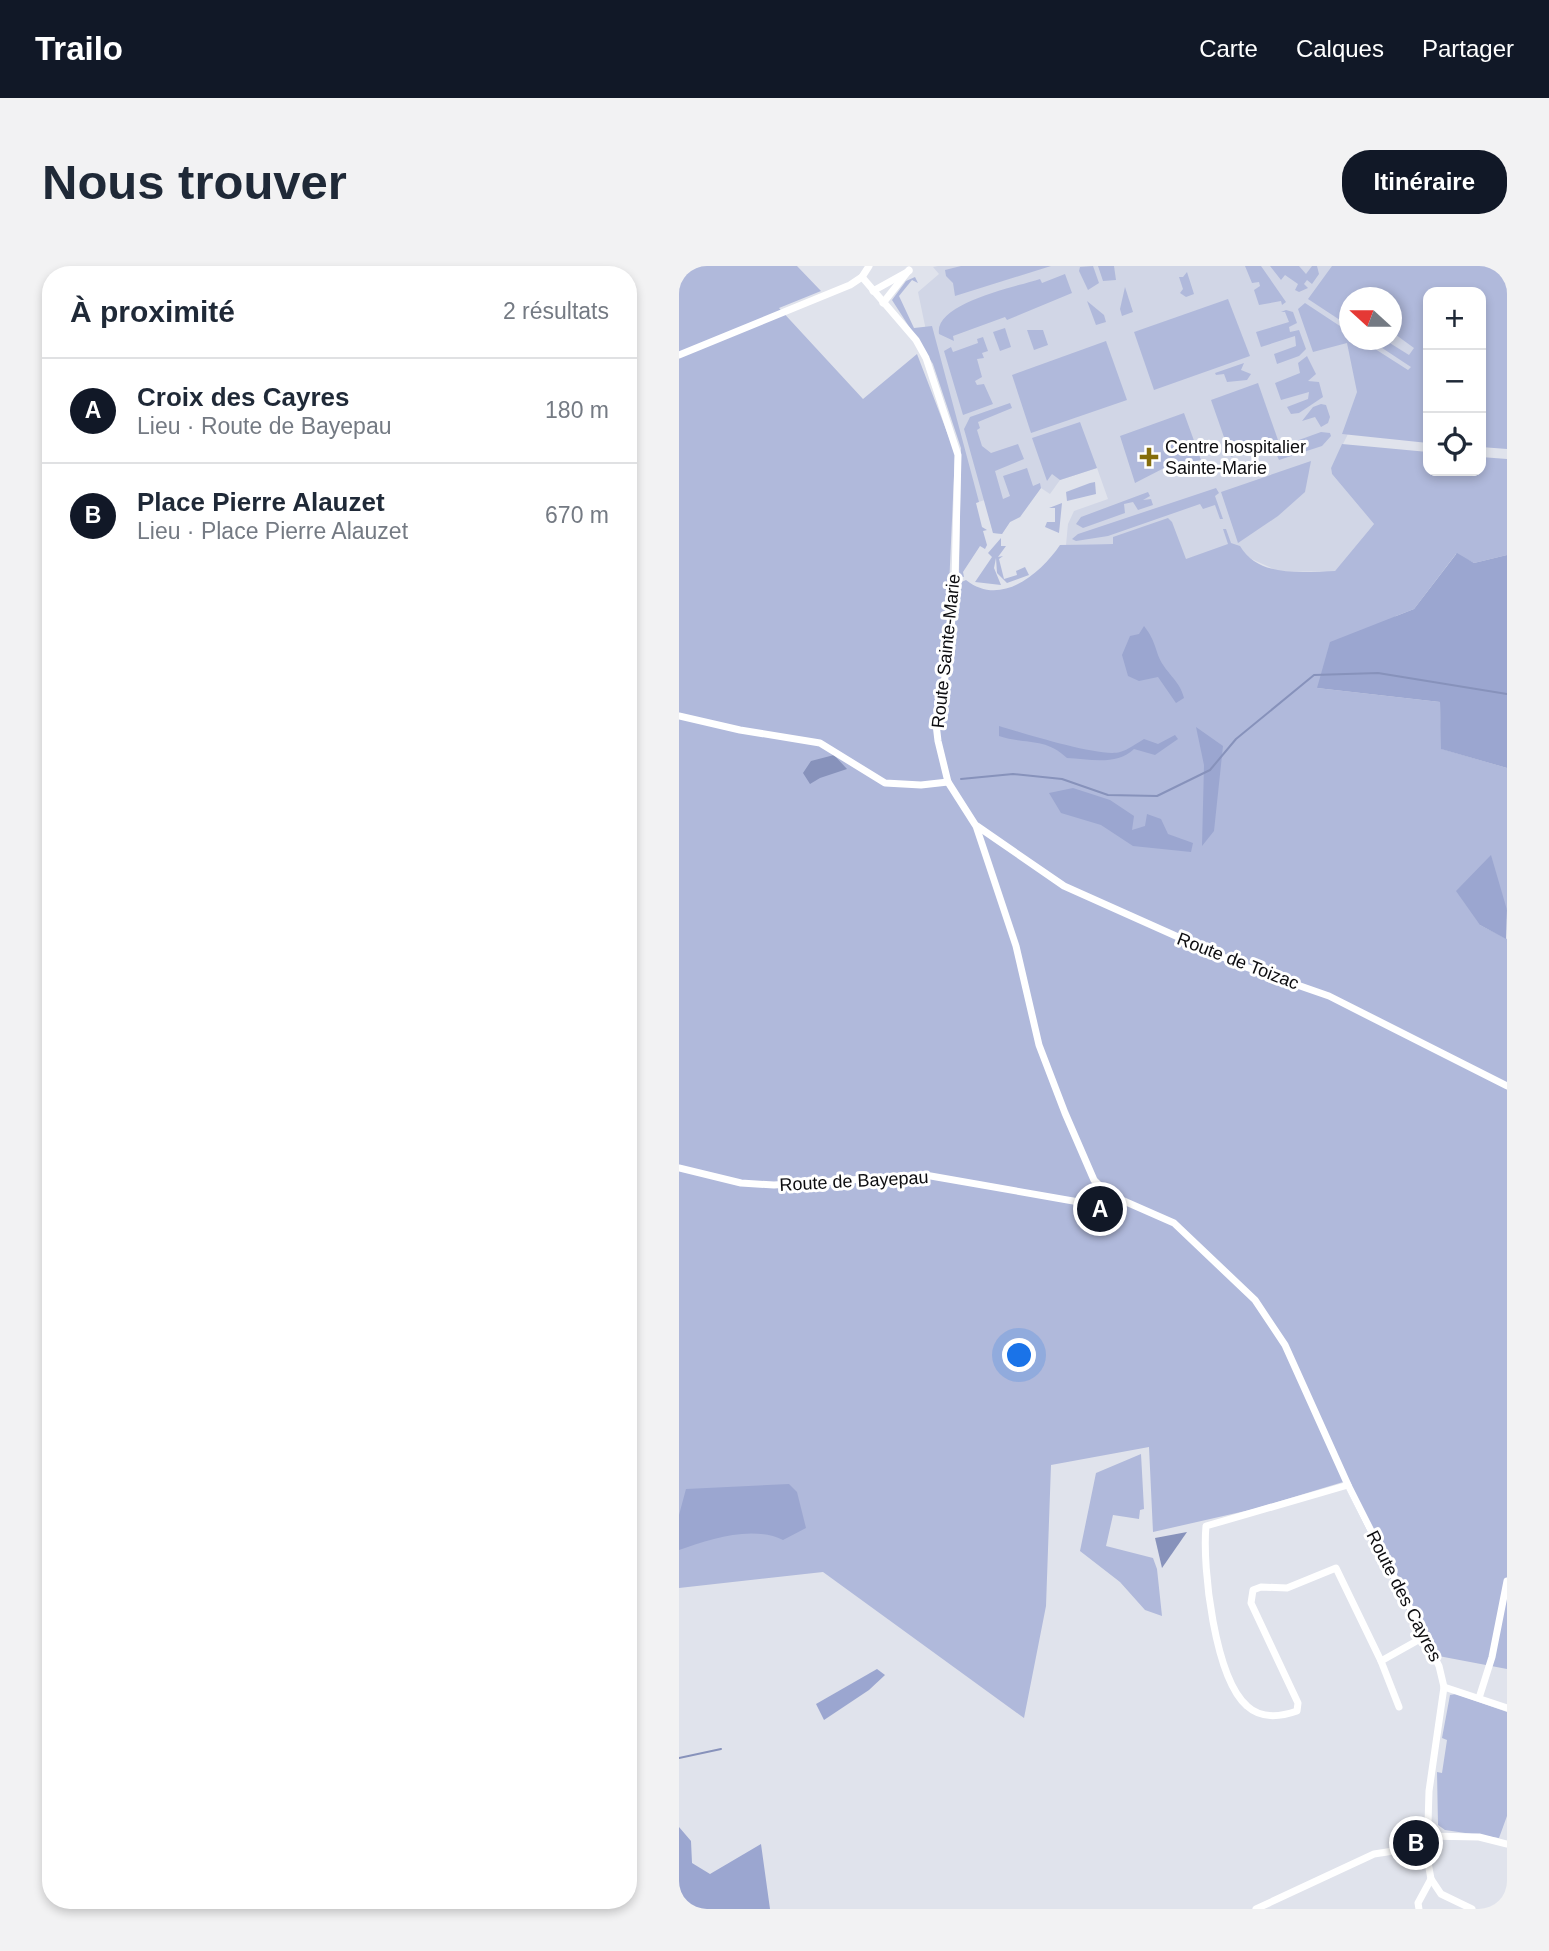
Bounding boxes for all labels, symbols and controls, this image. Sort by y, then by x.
text: Trailo [35,30,123,67]
text: Carte [1199,35,1258,62]
text: Calques [1296,35,1384,62]
text: Partager [1422,35,1514,62]
button: Itinéraire [1342,150,1507,214]
text: Nous trouver [42,155,347,209]
north arrow [1339,287,1402,350]
map controls [1423,287,1486,476]
button: + [1423,287,1486,350]
text: À proximité [70,295,235,328]
text: 2 résultats [503,298,609,324]
button: − [1423,350,1486,413]
text: Croix des Cayres [137,382,349,412]
text: A [85,397,101,423]
text: 180 m [545,397,609,423]
text: Lieu · Route de Bayepau [137,413,391,439]
button: locate [1423,413,1486,476]
place label: Centre hospitalier Sainte-Marie [1165,437,1306,478]
marker: Centre hospitalier Sainte-Marie [1139,447,1159,467]
text: Place Pierre Alauzet [137,487,385,517]
text: B [85,502,101,528]
text: 670 m [545,502,609,528]
text: Lieu · Place Pierre Alauzet [137,518,408,544]
street label: Route Sainte-Marie [928,573,964,729]
street label: Route de Toizac [1174,929,1302,993]
street label: Route de Bayepau [779,1167,929,1195]
pin: A [1077,1183,1123,1235]
your location [1002,1338,1036,1372]
street label: Route des Cayres [1362,1527,1446,1665]
pin: B [1393,1817,1439,1869]

